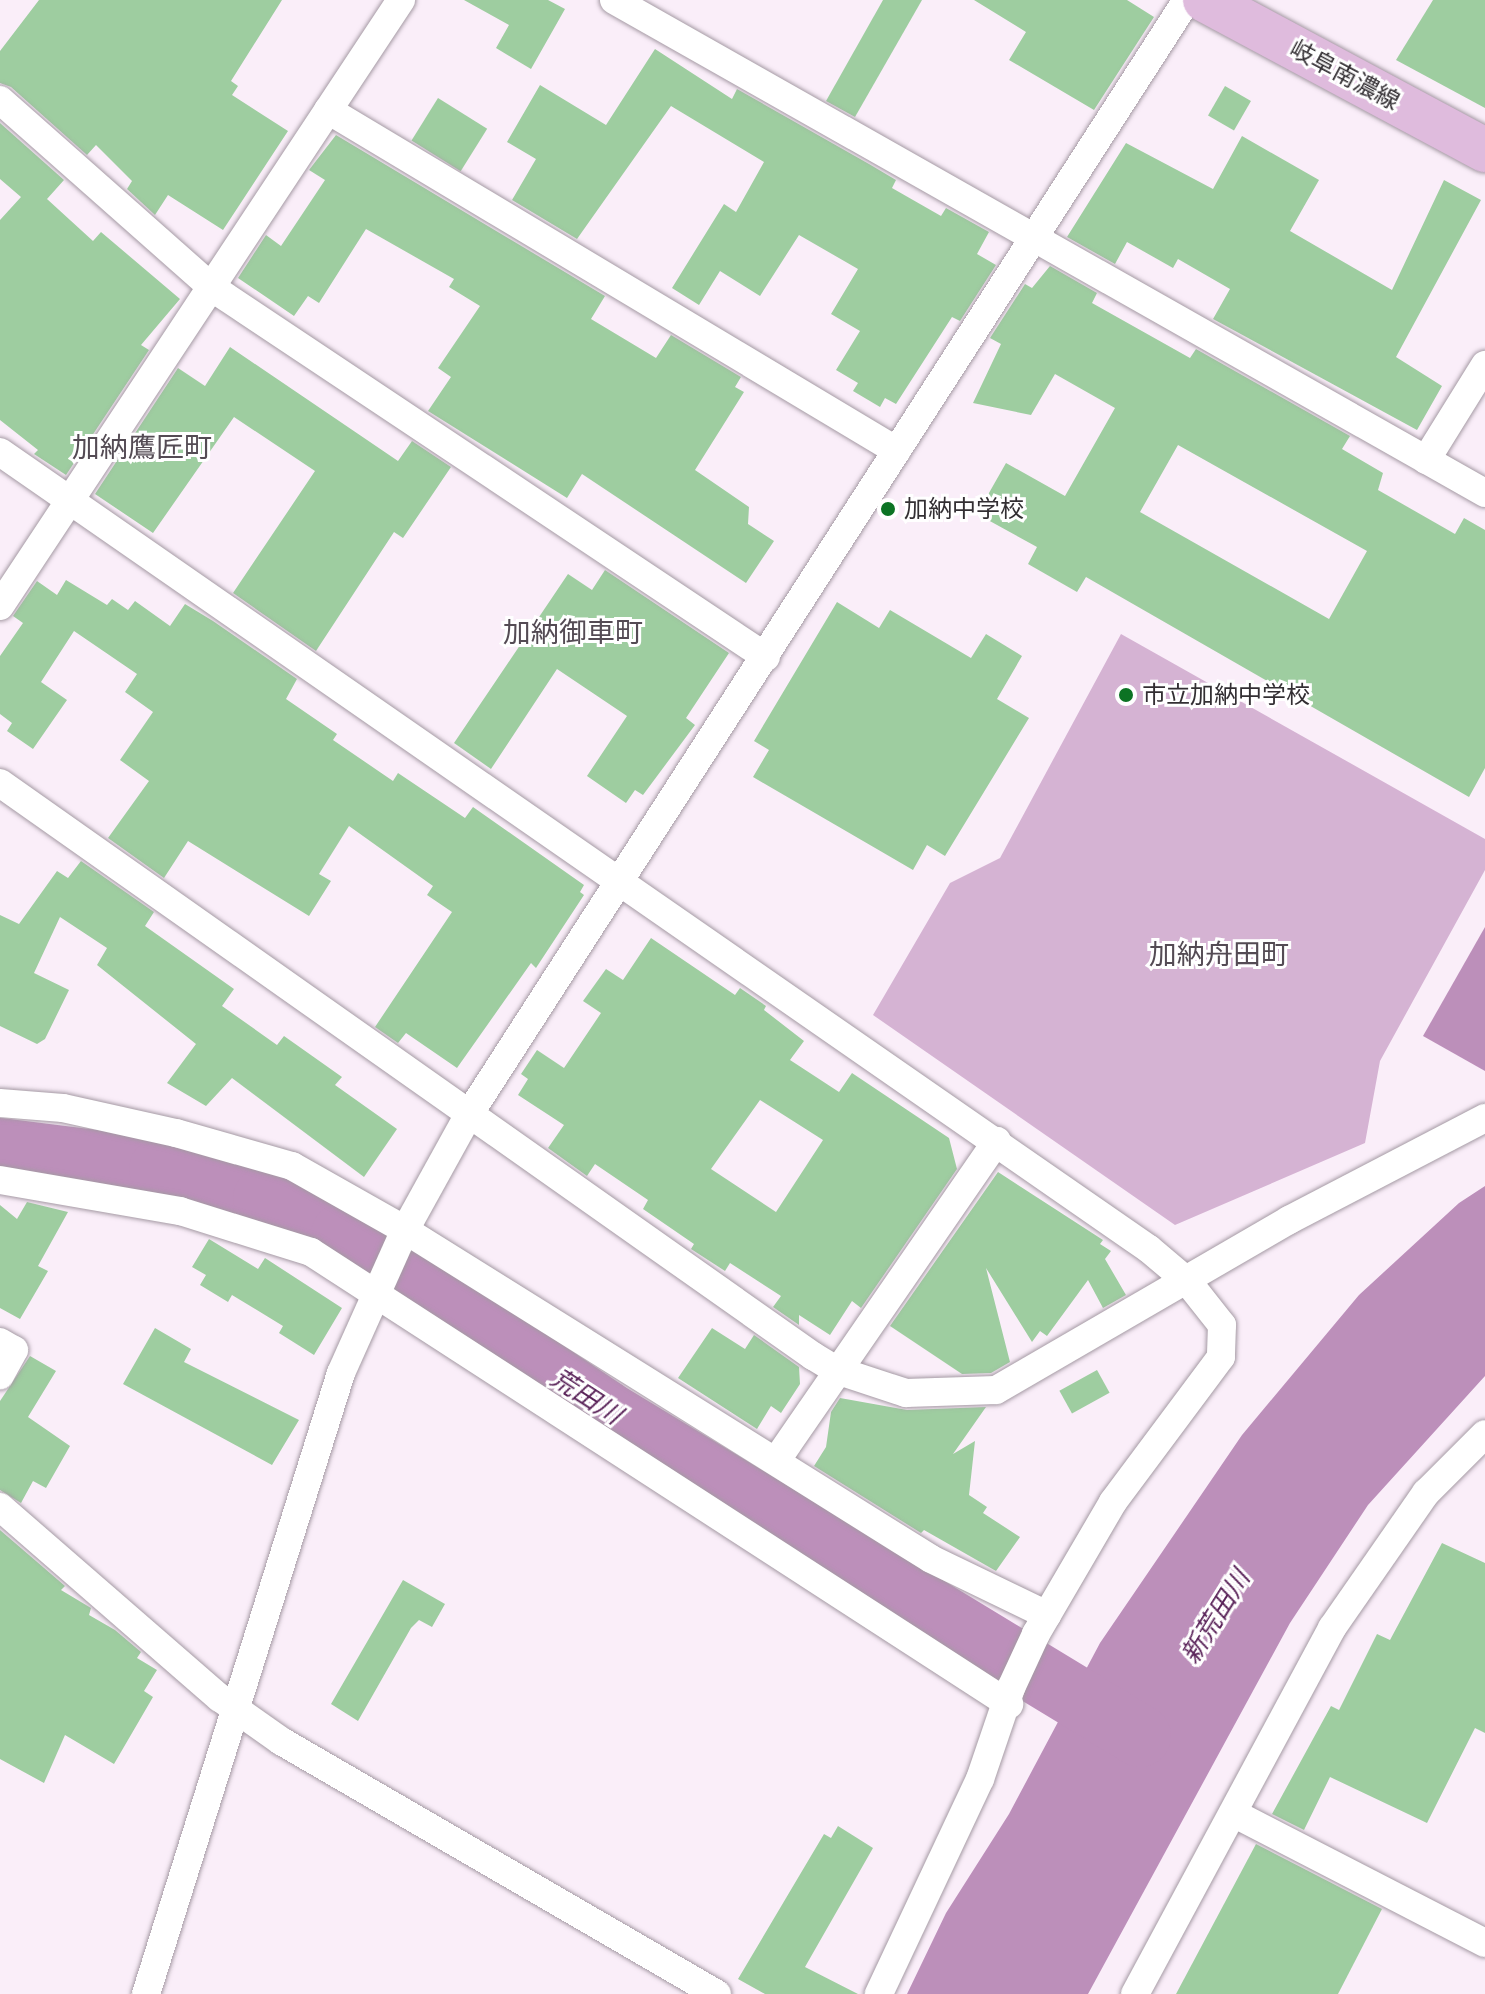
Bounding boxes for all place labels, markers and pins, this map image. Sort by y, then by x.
place label: 加納中学校 [904,495,1024,523]
marker: 加納中学校 [879,500,897,518]
place label: 市立加納中学校 [1142,681,1310,709]
marker: 市立加納中学校 [1117,686,1135,704]

